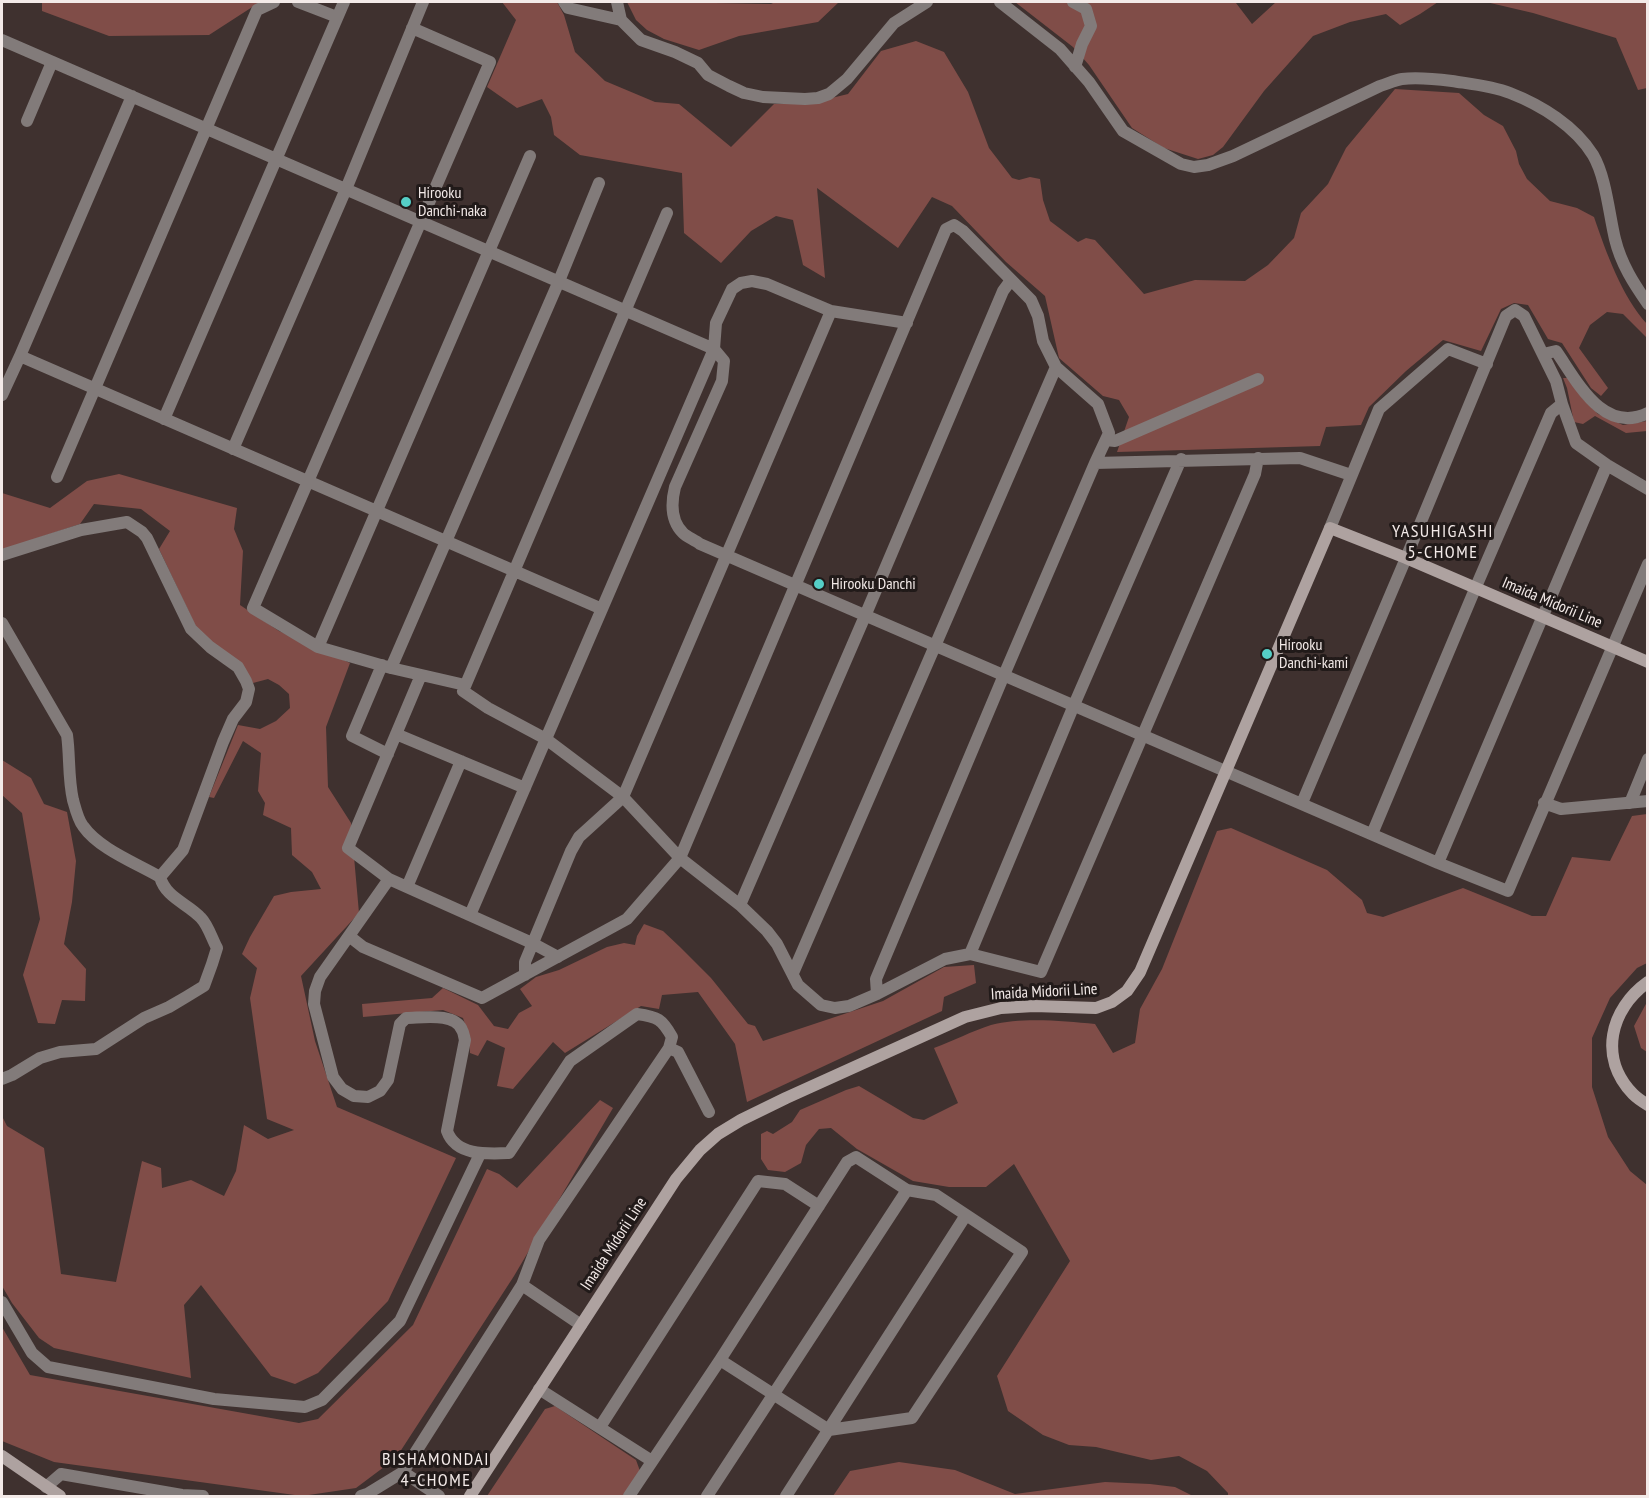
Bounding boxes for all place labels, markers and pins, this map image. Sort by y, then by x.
place label: Hirooku Danchi-naka [418,183,487,221]
marker: Hirooku Danchi-naka [399,195,413,209]
place label: Hirooku Danchi [831,574,916,594]
marker: Hirooku Danchi [812,577,826,591]
place label: Hirooku Danchi-kami [1279,635,1348,673]
marker: Hirooku Danchi-kami [1260,647,1274,661]

